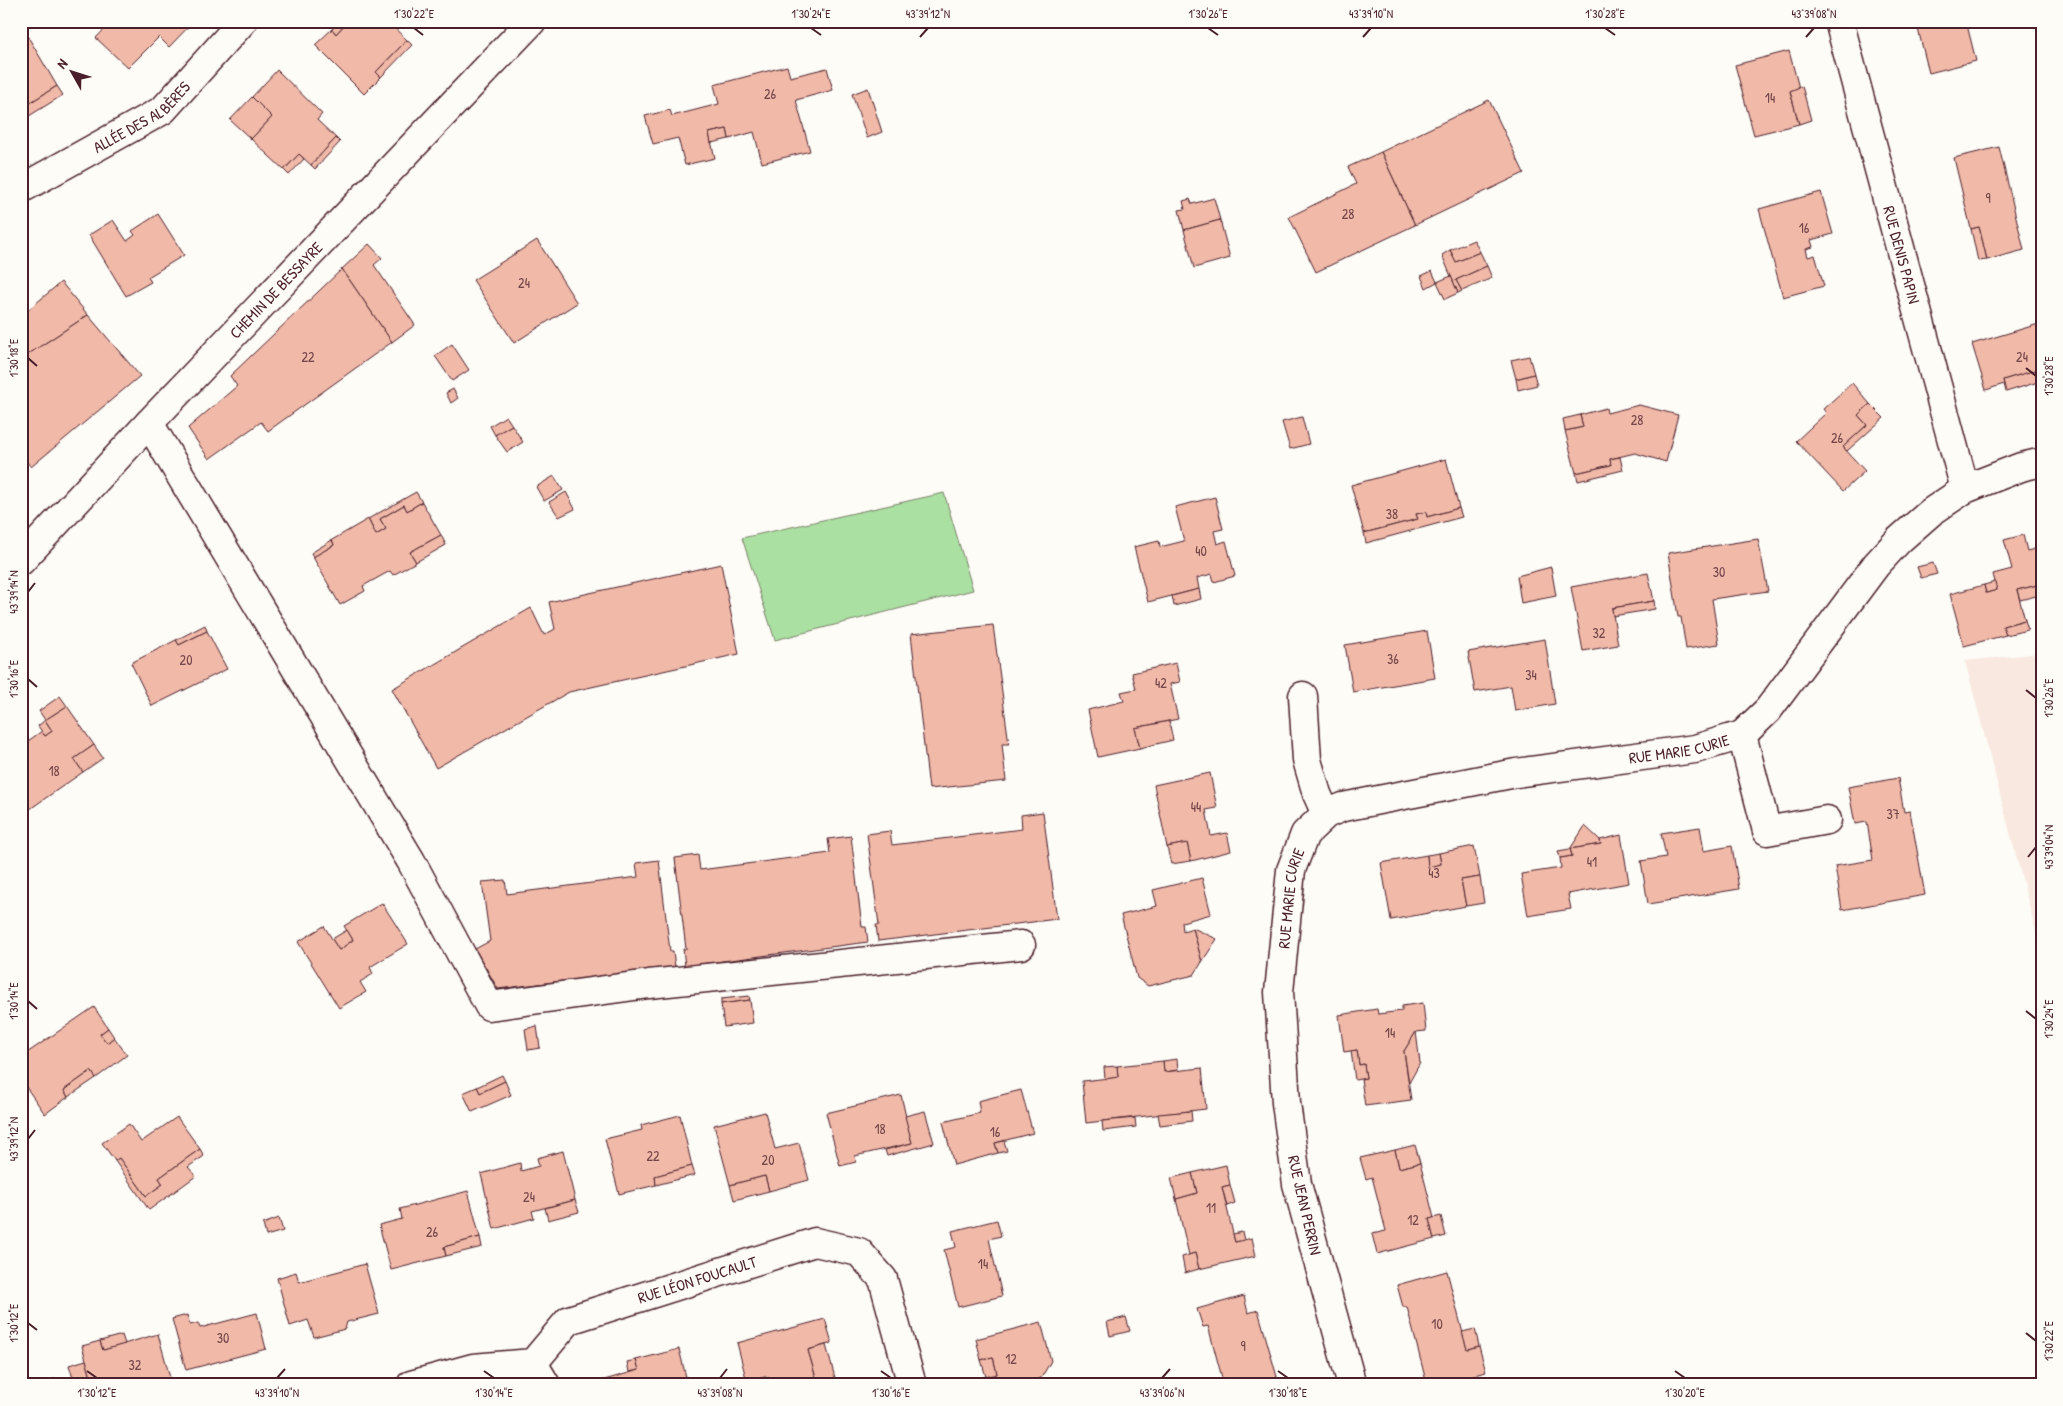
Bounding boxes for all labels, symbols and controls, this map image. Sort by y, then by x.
text: 1°30'22"E [394,5,435,22]
text: 1°30'24"E [792,5,831,22]
text: 43°39'12"N [906,5,950,22]
text: 1°30'26"E [1188,5,1228,22]
text: 43°39'10"N [1349,5,1393,22]
text: 1°30'28"E [1585,5,1625,22]
text: 43°39'08"N [1791,5,1837,22]
north arrow [48,48,98,98]
text: N [52,54,72,72]
street label: ALLÉE DES ALBÈRES [89,76,195,158]
house number: 26 [764,84,776,103]
house number: 14 [1765,88,1775,107]
house number: 9 [1985,188,1991,207]
street label: RUE DENIS PAPIN [1878,203,1926,306]
house number: 28 [1342,204,1354,223]
house number: 16 [1799,218,1810,237]
street label: CHEMIN DE BESSAYRE [224,237,327,343]
house number: 24 [518,273,530,292]
text: 1°30'18"E [5,338,22,377]
house number: 22 [301,347,315,366]
house number: 24 [2016,347,2028,366]
text: 1°30'28"E [2040,356,2057,396]
house number: 28 [1631,410,1643,429]
house number: 26 [1831,428,1843,447]
house number: 38 [1386,504,1398,523]
house number: 40 [1195,541,1207,560]
house number: 30 [1713,562,1725,581]
text: 43°39'14"N [5,570,22,614]
house number: 32 [1593,623,1606,642]
house number: 36 [1387,649,1399,668]
house number: 20 [180,650,192,669]
text: 1°30'16"E [5,659,22,698]
house number: 34 [1525,665,1537,684]
house number: 42 [1155,673,1167,692]
text: 1°30'26"E [2040,678,2057,718]
street label: RUE MARIE CURIE [1627,728,1732,769]
house number: 18 [48,761,60,780]
house number: 44 [1191,797,1201,816]
house number: 37 [1886,804,1900,823]
text: 43°39'04"N [2040,825,2057,869]
street label: RUE MARIE CURIE [1272,845,1310,949]
house number: 41 [1587,852,1597,871]
house number: 43 [1428,863,1440,882]
text: 1°30'14"E [5,981,22,1020]
text: 1°30'24"E [2040,999,2057,1038]
house number: 14 [1385,1023,1395,1042]
text: 43°39'12"N [5,1117,22,1161]
house number: 18 [874,1119,886,1138]
house number: 16 [990,1122,1001,1141]
house number: 22 [646,1146,660,1165]
house number: 20 [762,1150,774,1169]
street label: RUE JEAN PERRIN [1283,1153,1327,1257]
house number: 24 [523,1187,535,1206]
house number: 11 [1206,1198,1216,1217]
house number: 12 [1407,1210,1419,1229]
house number: 26 [426,1222,438,1241]
street label: RUE LÉON FOUCAULT [635,1250,760,1309]
house number: 14 [978,1254,988,1273]
text: 1°30'12"E [5,1303,22,1342]
house number: 10 [1431,1314,1443,1333]
text: 1°30'22"E [2040,1320,2057,1361]
house number: 30 [217,1328,229,1347]
house number: 9 [1240,1336,1246,1355]
house number: 12 [1005,1349,1017,1368]
house number: 32 [129,1355,142,1374]
text: 1°30'12"E [78,1384,117,1401]
text: 43°39'10"N [255,1384,299,1401]
text: 1°30'14"E [475,1384,514,1401]
text: 43°39'08"N [697,1384,743,1401]
text: 1°30'16"E [872,1384,911,1401]
text: 43°39'06"N [1140,1384,1184,1401]
text: 1°30'18"E [1269,1384,1308,1401]
text: 1°30'20"E [1665,1384,1706,1401]

